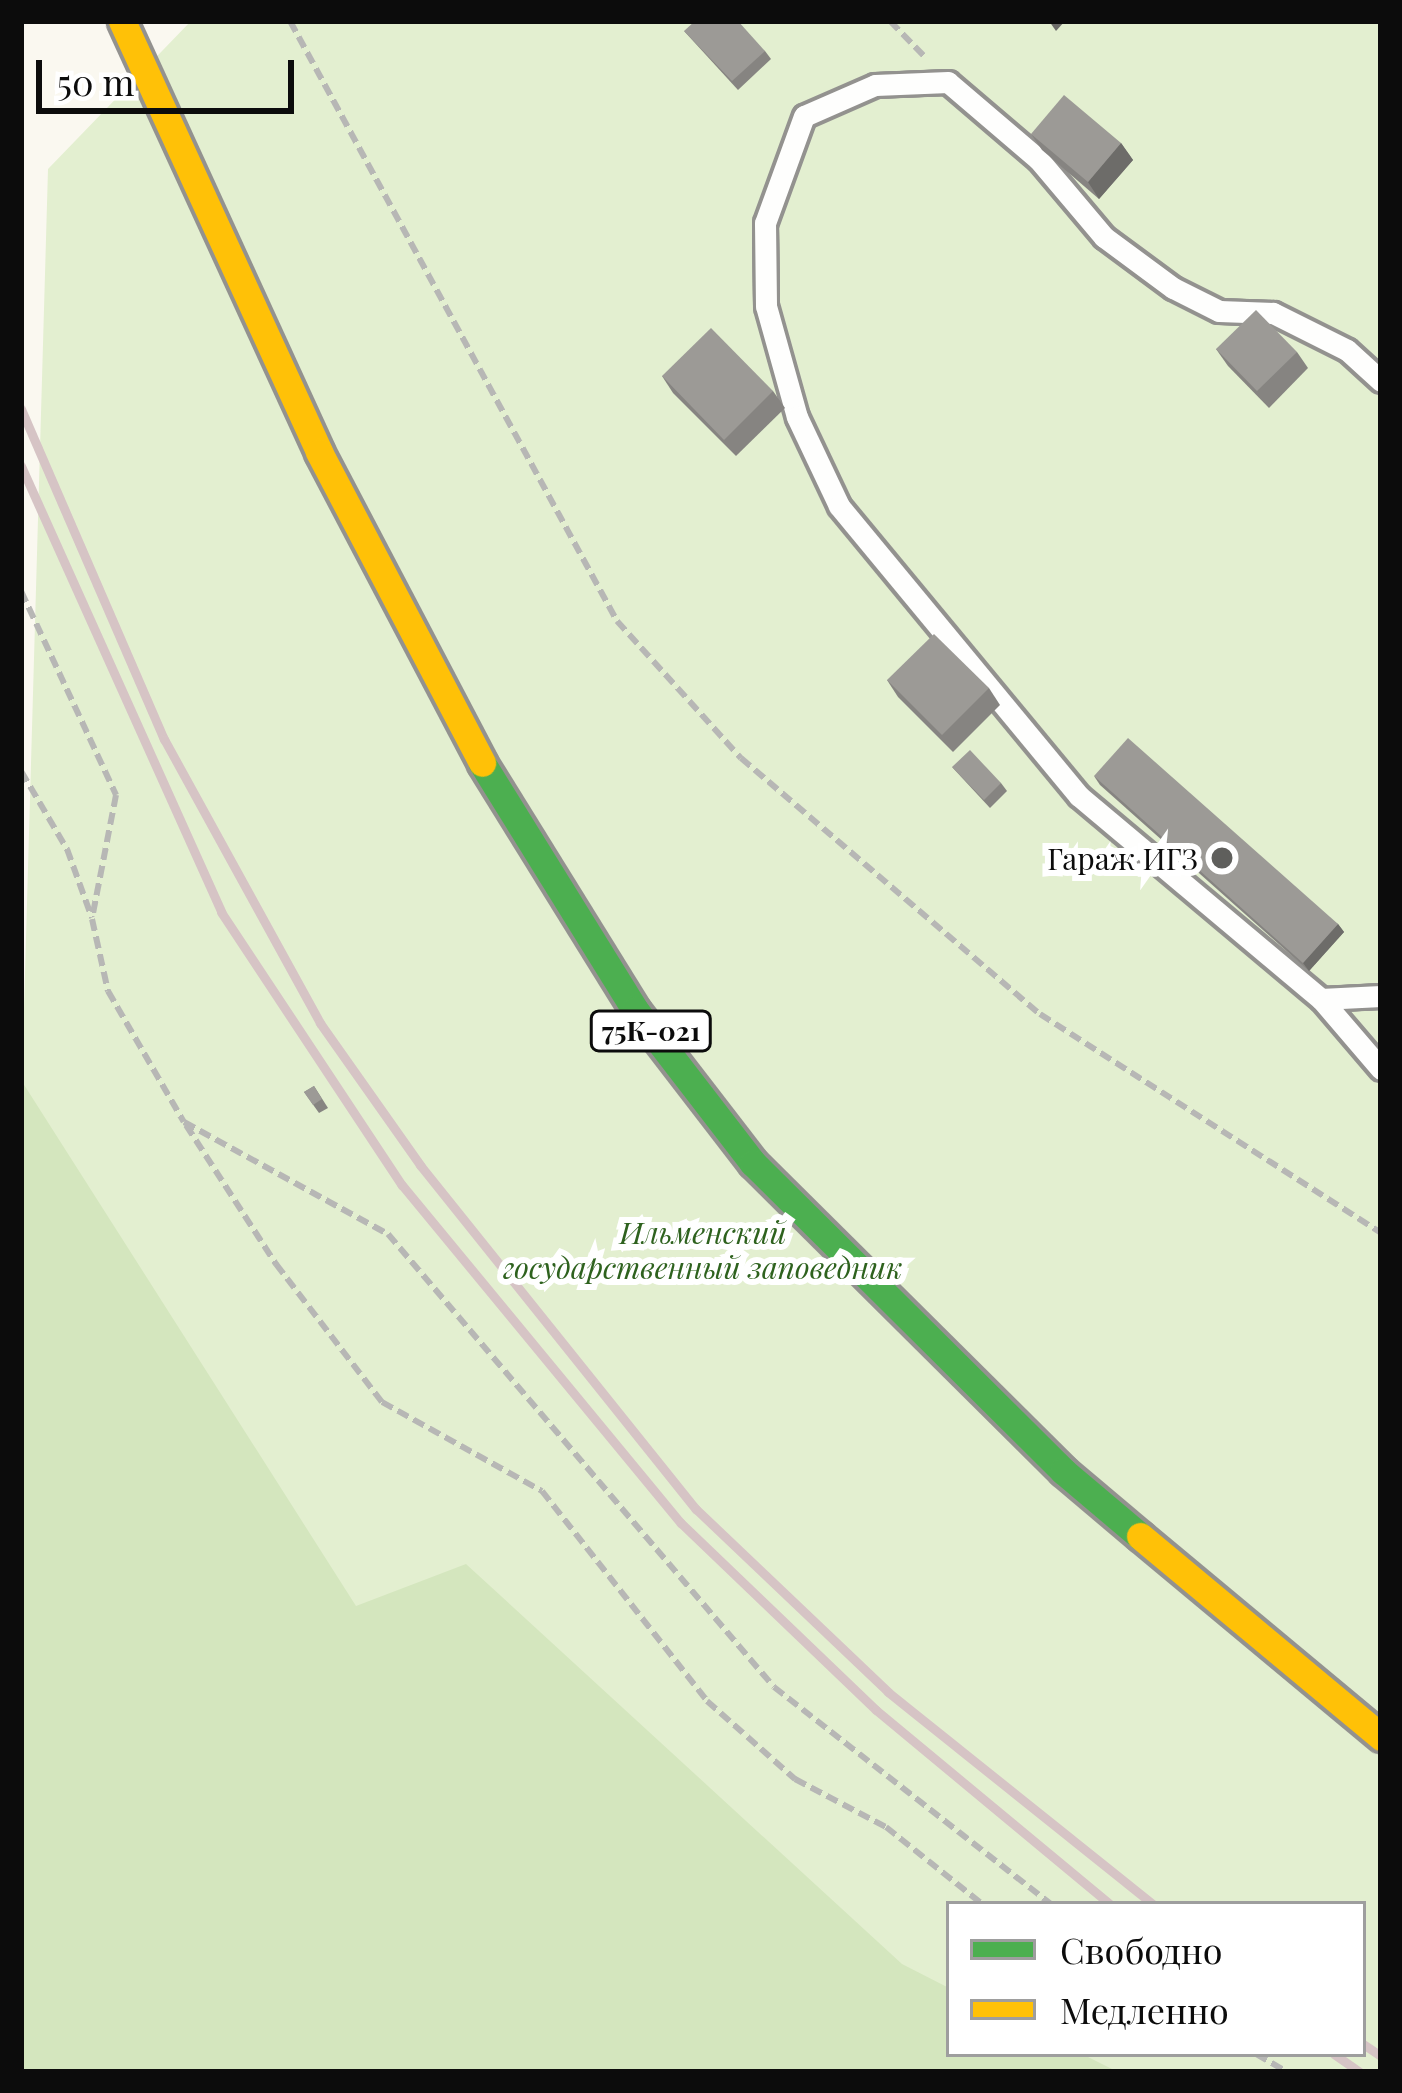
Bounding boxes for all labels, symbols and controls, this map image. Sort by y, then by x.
scale bar [42,36,300,110]
text: 50 m [57,57,134,105]
place label: Гараж ИГЗ [1047,840,1198,876]
marker: Гараж ИГЗ [1209,845,1235,871]
road number: 75К-021 [588,1010,714,1052]
park label: Ильменский государственный заповедник [503,1214,903,1284]
legend [946,1901,1366,2057]
text: Свободно [1060,1925,1223,1973]
text: Медленно [1060,1985,1229,2033]

